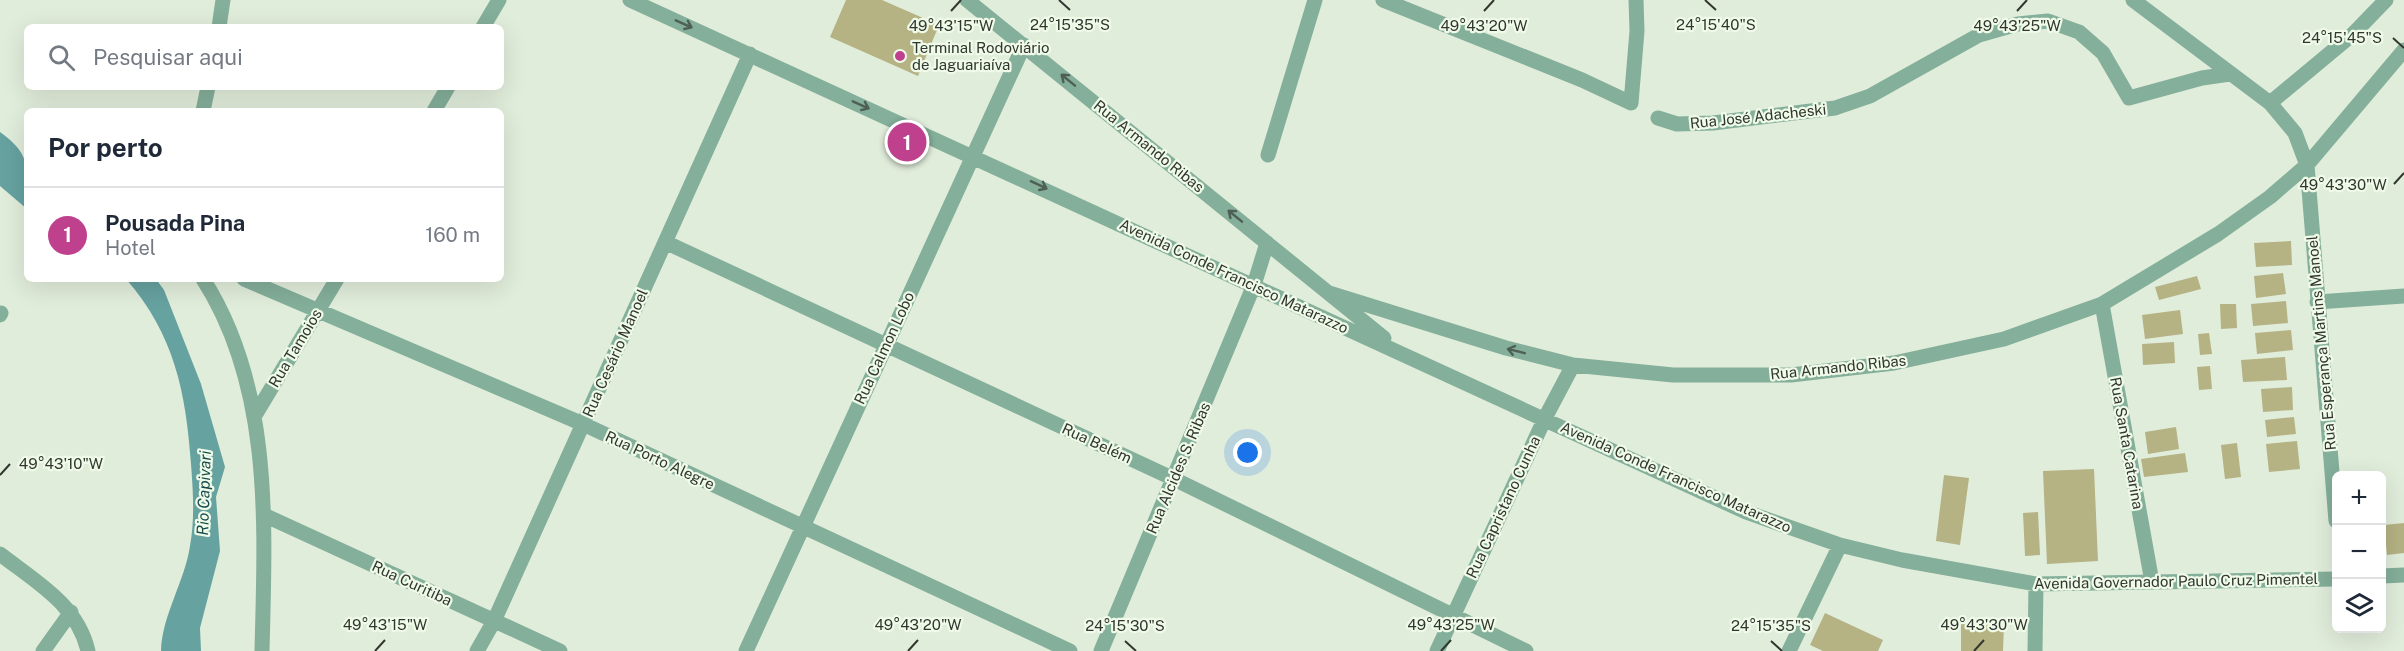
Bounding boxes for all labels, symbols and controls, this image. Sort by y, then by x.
text: 24°15'35"S [1030,16,1110,33]
text: 24°15'40"S [1676,16,1756,33]
text: 49°43'15"W [909,17,993,34]
text: 49°43'20"W [1440,17,1528,34]
text: 49°43'25"W [1973,17,2061,34]
one-way arrow [674,19,692,31]
search box [24,24,504,90]
text: 24°15'45"S [2302,29,2382,46]
place label: Terminal Rodoviário de Jaguariaíva [912,39,1049,73]
icon: search [45,41,78,74]
text: Pesquisar aqui [93,44,243,70]
marker: Terminal Rodoviário de Jaguariaíva [893,49,907,63]
one-way arrow [1060,74,1076,87]
street label: Rua Armando Ribas [1091,96,1207,196]
one-way arrow [852,99,870,111]
street label: Rua José Adacheski [1689,100,1827,132]
pin: 1 [888,120,926,164]
text: Por perto [48,132,163,163]
text: 49°43'30"W [2299,176,2387,193]
one-way arrow [1029,180,1047,192]
text: Pousada Pina [105,210,245,236]
one-way arrow [1227,210,1243,223]
street label: Avenida Conde Francisco Matarazzo [1117,215,1351,337]
text: 1 [63,223,72,247]
text: 160 m [425,223,480,247]
street label: Rua Esperança Martins Manoel [2303,235,2339,451]
text: Hotel [105,236,156,260]
street label: Rua Cesário Manoel [579,286,651,420]
street label: Rua Calmon Lobo [851,289,917,407]
street label: Rua Tamoios [265,306,325,390]
one-way arrow [1507,344,1526,356]
street label: Rua Armando Ribas [1769,351,1907,383]
street label: Rua Santa Catarina [2107,376,2147,510]
street label: Rua Alcides S. Ribas [1143,400,1213,536]
street label: Avenida Conde Francisco Matarazzo [1558,418,1794,536]
street label: Rua Belém [1059,419,1135,467]
street label: Rua Porto Alegre [603,427,717,493]
street label: Rua Capristano Cunha [1463,433,1543,581]
your location [1233,438,1262,467]
water label: Rio Capivari [193,450,215,536]
text: 49°43'10"W [19,455,103,472]
map controls [2332,471,2386,633]
button: + [2332,471,2386,525]
button: − [2332,525,2386,579]
street label: Rua Curitiba [369,557,455,609]
street label: Avenida Governador Paulo Cruz Pimentel [2034,570,2318,592]
button: layers [2332,579,2386,633]
text: 49°43'15"W [343,616,427,633]
text: 49°43'20"W [874,616,962,633]
text: 49°43'25"W [1407,616,1495,633]
text: 49°43'30"W [1940,616,2028,633]
text: 24°15'30"S [1085,617,1165,634]
text: 24°15'35"S [1731,617,1811,634]

